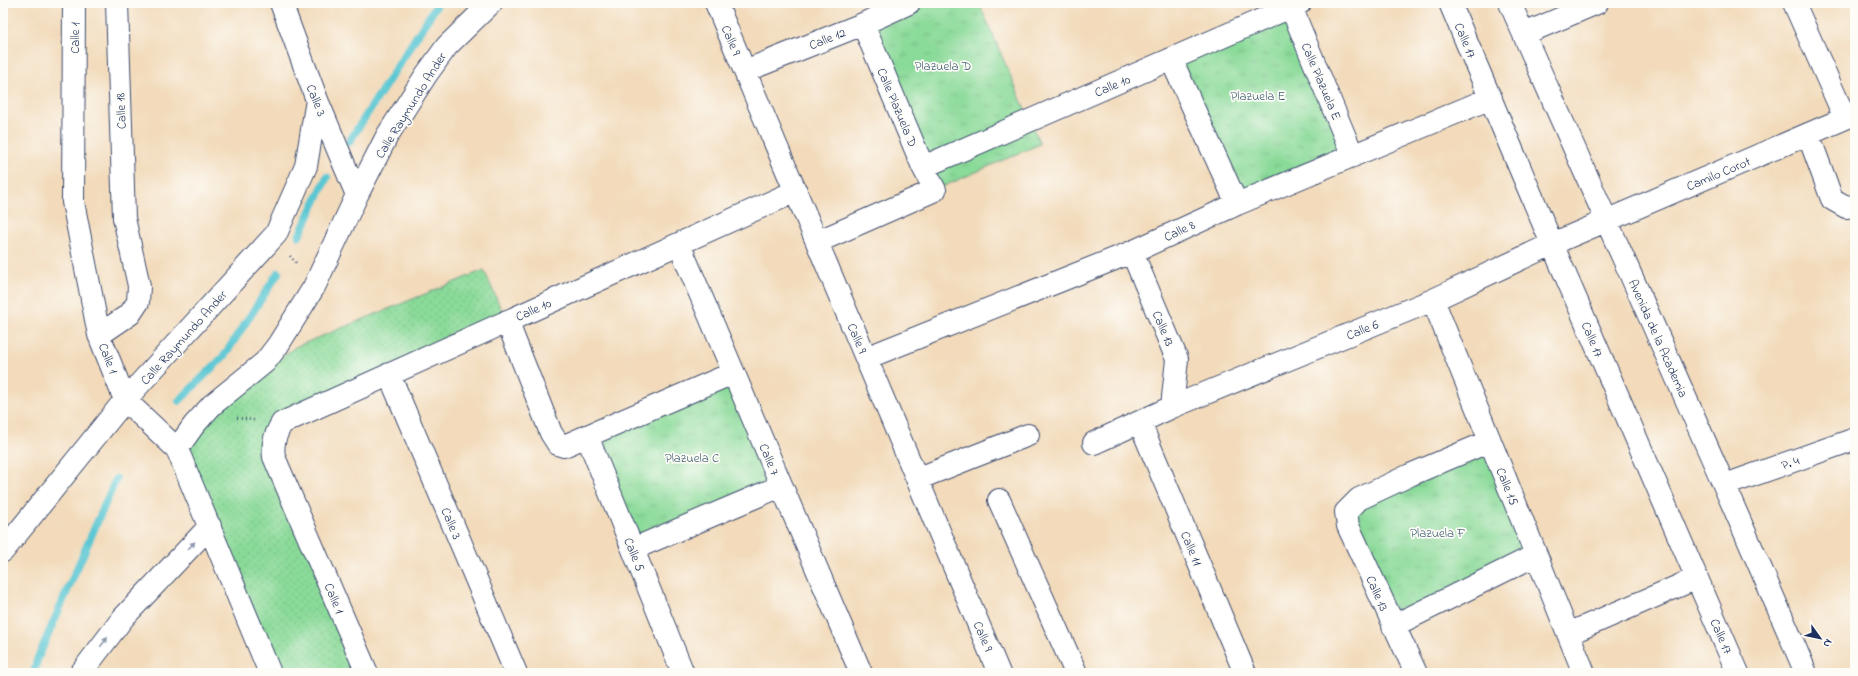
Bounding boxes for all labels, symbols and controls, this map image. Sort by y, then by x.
street label: Calle 17 [1449,20,1481,62]
street label: Calle 1 [66,22,85,54]
street label: Calle 9 [716,22,746,59]
street label: Calle 12 [806,23,849,55]
street label: Calle Plazuela E [1296,40,1346,123]
street label: Calle Raymundo Ander [371,48,453,163]
park label: Plazuela D [915,57,971,76]
street label: Calle Plazuela D [871,65,922,150]
street label: Calle 10 [1092,70,1134,102]
street label: Calle 3 [301,82,331,119]
park label: Plazuela E [1231,87,1286,106]
street label: Calle 18 [111,92,132,130]
street label: Camilo Corot [1684,152,1754,196]
street label: Calle 8 [1161,216,1198,247]
street label: Avenida de la Academia [1623,276,1692,401]
street label: Calle Raymundo Ander [136,286,233,390]
street label: Calle 10 [513,294,555,327]
street label: Calle 13 [1147,308,1179,349]
street label: Calle 6 [1344,315,1382,345]
street label: Calle 17 [1576,319,1608,361]
street label: Calle 9 [842,320,872,357]
street label: Calle 1 [93,340,122,377]
street label: Calle 7 [753,441,784,479]
park label: Plazuela C [665,449,719,468]
street label: P. 4 [1779,451,1803,475]
street label: Calle 15 [1490,465,1523,509]
street label: Calle 3 [435,505,466,542]
park label: Plazuela F [1410,524,1466,543]
street label: Calle 11 [1175,528,1206,569]
street label: Calle 5 [618,535,649,575]
one-way arrow [187,540,196,551]
street label: Calle 13 [1360,573,1393,614]
street label: Calle 1 [319,580,349,617]
street label: Calle 17 [1704,616,1737,658]
street label: Calle 9 [968,618,998,655]
north arrow [1800,618,1840,658]
text: N [1819,635,1836,650]
one-way arrow [100,637,108,647]

